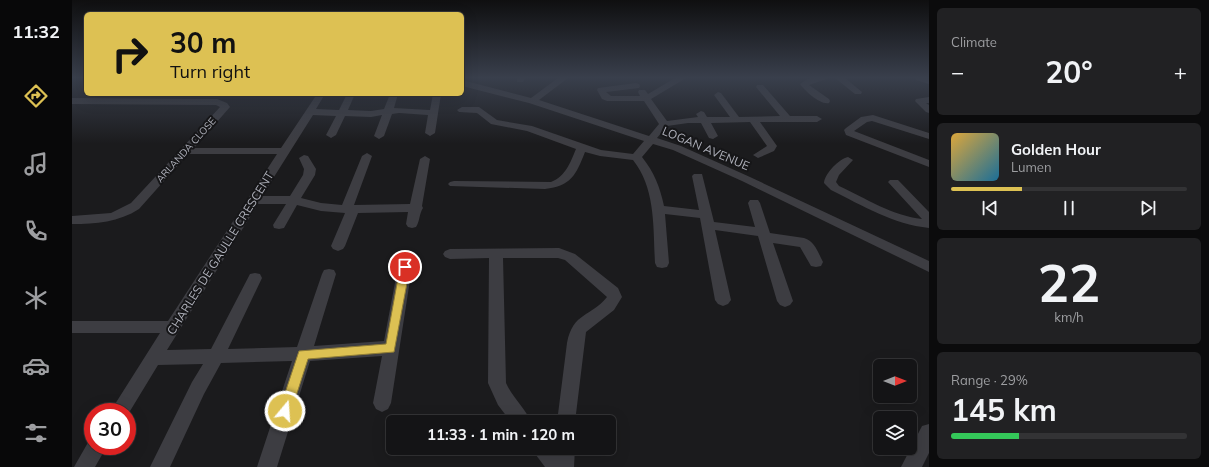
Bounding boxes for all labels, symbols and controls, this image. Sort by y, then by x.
text: 11:32 [12,20,60,43]
text: 30 m [170,25,236,60]
icon: right [104,28,156,80]
text: Climate [951,34,997,50]
text: 20° [1045,53,1093,91]
text: − [951,58,964,86]
text: + [1174,58,1187,86]
text: Turn right [170,60,250,83]
icon: directions [22,82,50,110]
street label: ARLANDA CLOSE [153,115,219,185]
street label: LOGAN AVENUE [660,123,752,173]
text: Golden Hour [1011,140,1101,159]
icon: music [22,150,50,178]
text: Lumen [1011,159,1052,175]
street label: CHARLES DE GAULLE CRESCENT [163,168,277,337]
icon: previous [979,197,1001,219]
icon: pause [1058,197,1080,219]
icon: next [1137,197,1159,219]
icon: phone [22,217,50,245]
pin [388,250,422,284]
text: 22 [1038,250,1100,315]
icon: arrive [394,256,416,278]
icon: climate [22,284,50,312]
text: km/h [1054,309,1084,325]
icon: car [22,352,50,380]
north arrow [873,359,917,403]
map controls [873,359,917,455]
text: Range · 29% [951,372,1028,388]
position arrow [264,390,306,432]
text: 145 km [951,391,1057,429]
speed limit sign: 30 [84,403,136,455]
button: layers [873,411,917,455]
icon: filters [22,419,50,447]
text: 11:33 · 1 min · 120 m [427,425,575,444]

